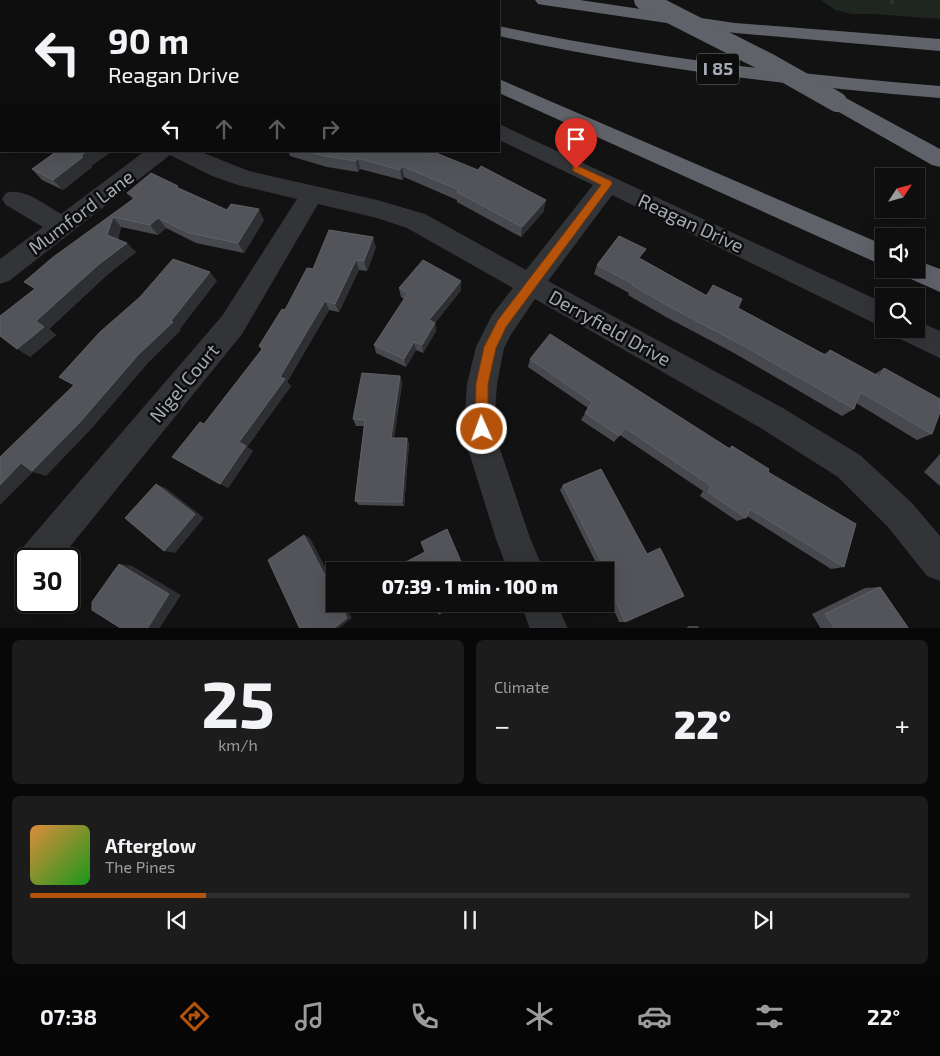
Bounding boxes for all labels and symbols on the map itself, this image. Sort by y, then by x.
road number: I 85 [697,54,739,85]
pin [555,118,597,169]
street label: Mumford Lane [23,165,138,259]
north arrow [875,168,925,218]
street label: Reagan Drive [635,188,748,257]
street label: Derryfield Drive [545,285,675,371]
street label: Nigel Court [144,339,223,427]
position arrow [455,402,507,454]
speed limit sign: 30 [15,548,80,613]

